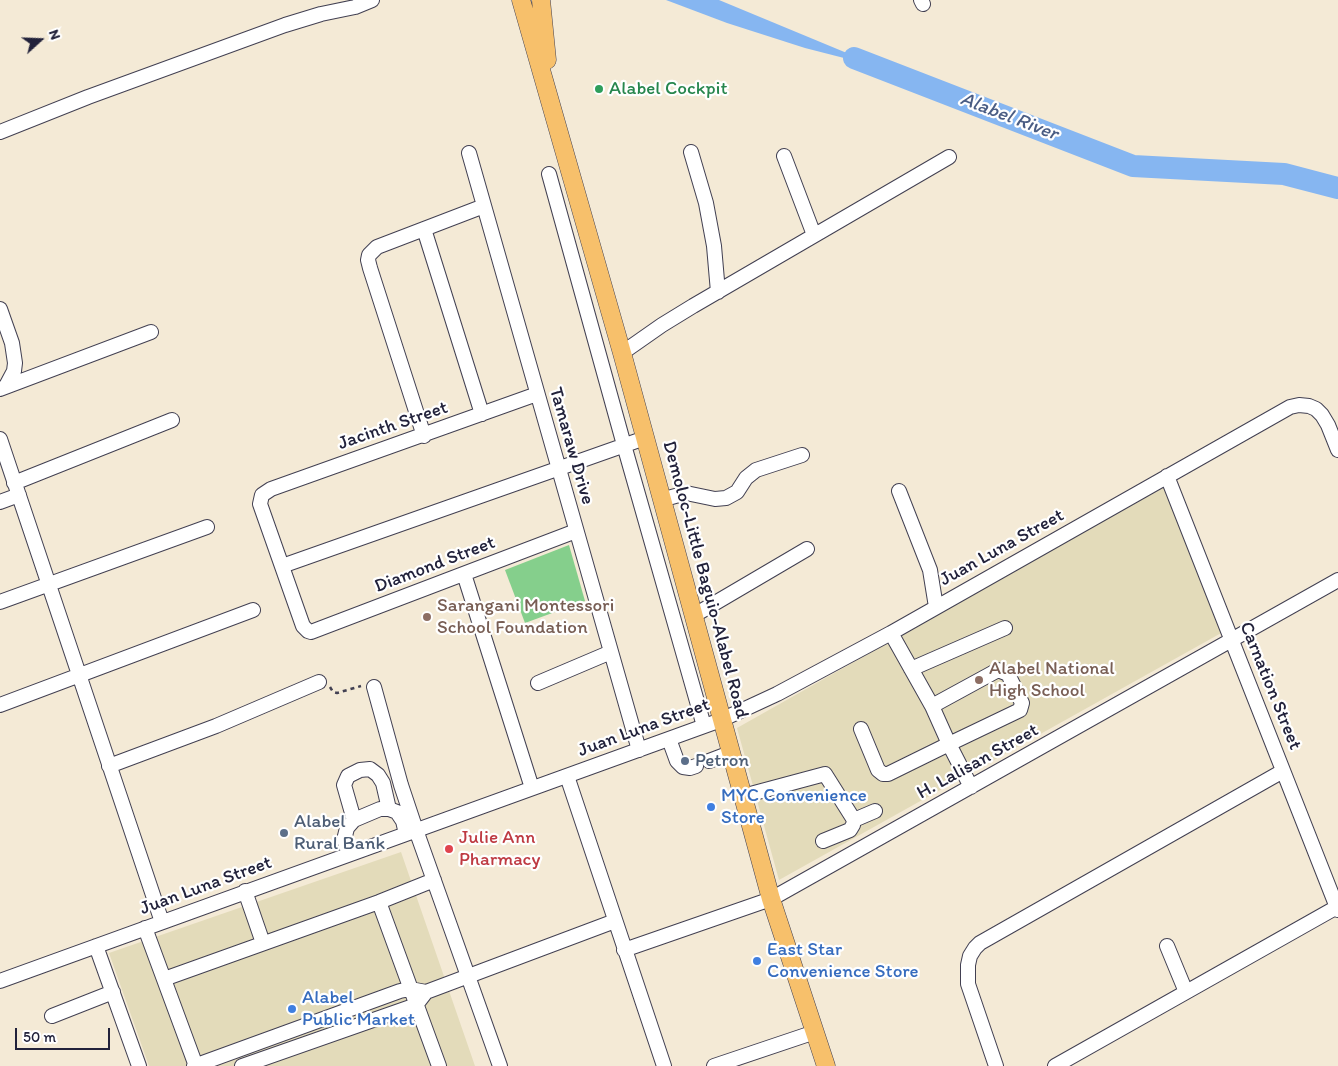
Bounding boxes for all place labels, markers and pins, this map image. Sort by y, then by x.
place label: Alabel Cockpit [609,78,728,100]
marker: Alabel Cockpit [593,83,605,95]
place label: Sarangani Montessori School Foundation [437,595,614,639]
marker: Sarangani Montessori School Foundation [421,611,433,623]
place label: Alabel National High School [989,658,1115,702]
marker: Alabel National High School [973,674,985,686]
place label: Petron [695,750,749,772]
marker: Petron [679,755,691,767]
place label: MYC Convenience Store [721,785,867,829]
marker: MYC Convenience Store [705,801,717,813]
place label: Alabel Rural Bank [294,811,385,855]
marker: Alabel Rural Bank [278,827,290,839]
place label: Julie Ann Pharmacy [459,827,540,871]
marker: Julie Ann Pharmacy [443,843,455,855]
place label: East Star Convenience Store [767,939,919,983]
marker: East Star Convenience Store [751,955,763,967]
place label: Alabel Public Market [302,987,415,1031]
marker: Alabel Public Market [286,1003,298,1015]

